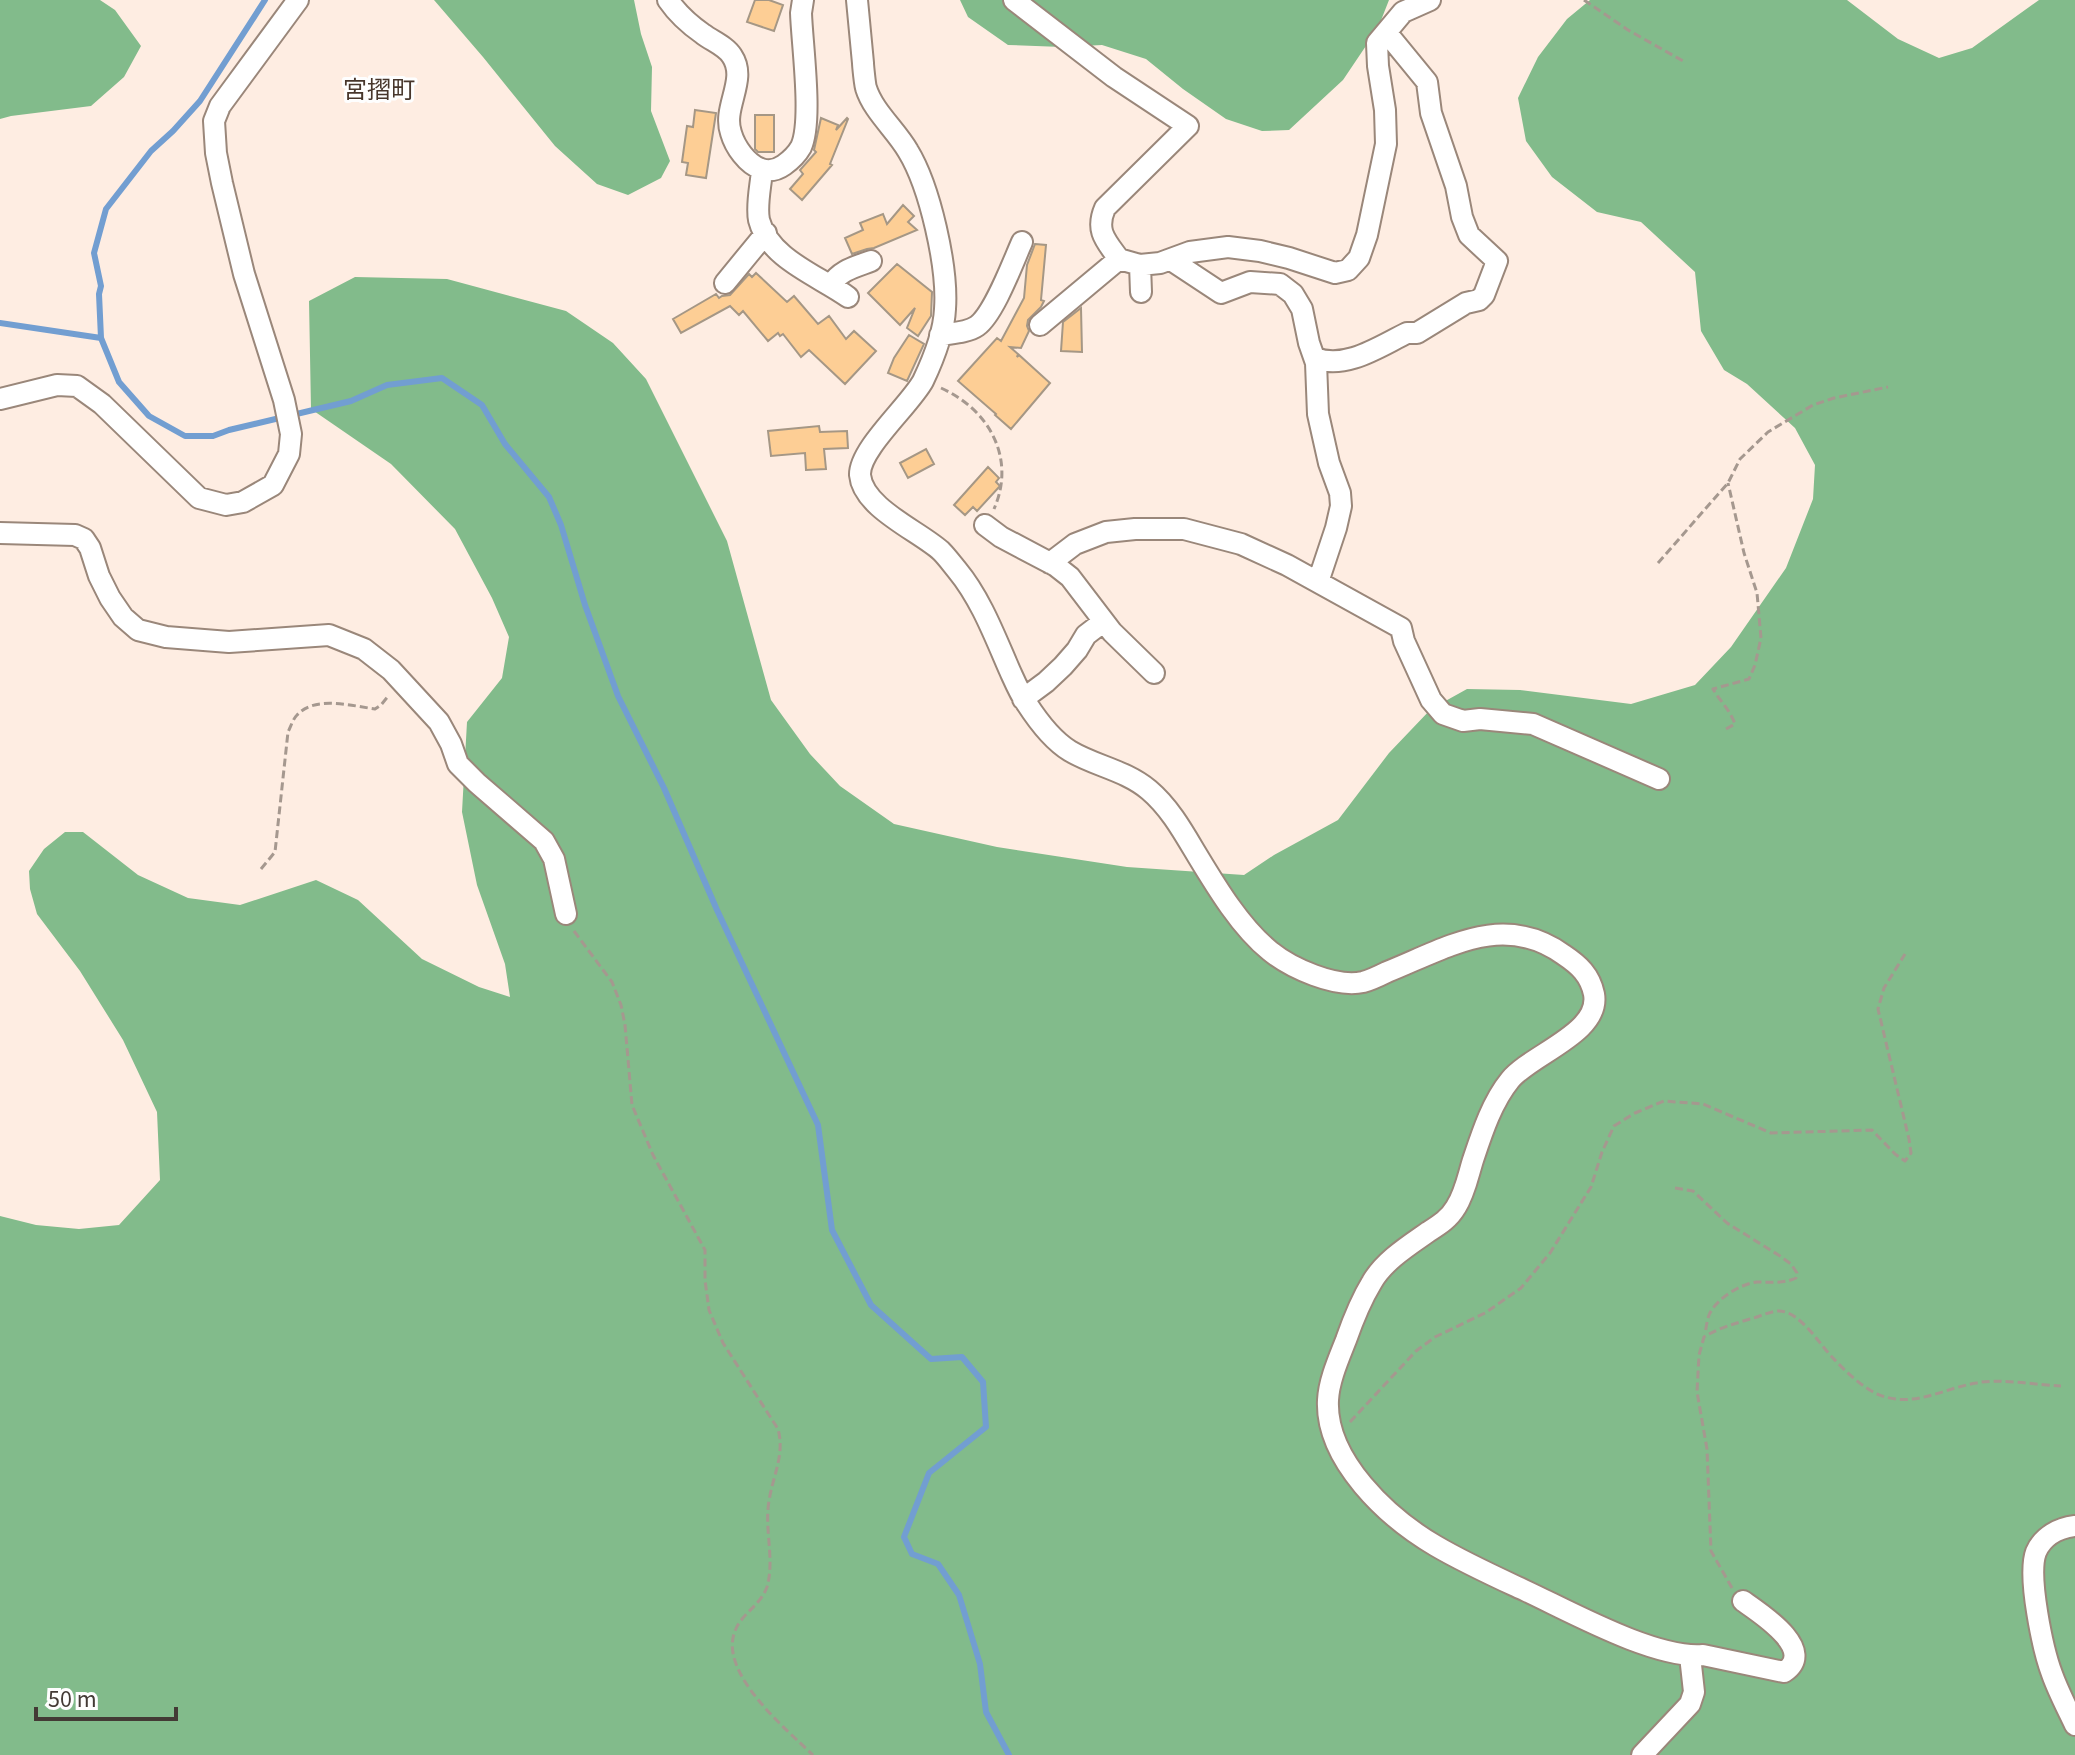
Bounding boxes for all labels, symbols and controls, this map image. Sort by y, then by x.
district label: 宮摺町 [343,73,415,108]
scale bar [36,1671,176,1721]
text: 50 m [48,1682,97,1717]

